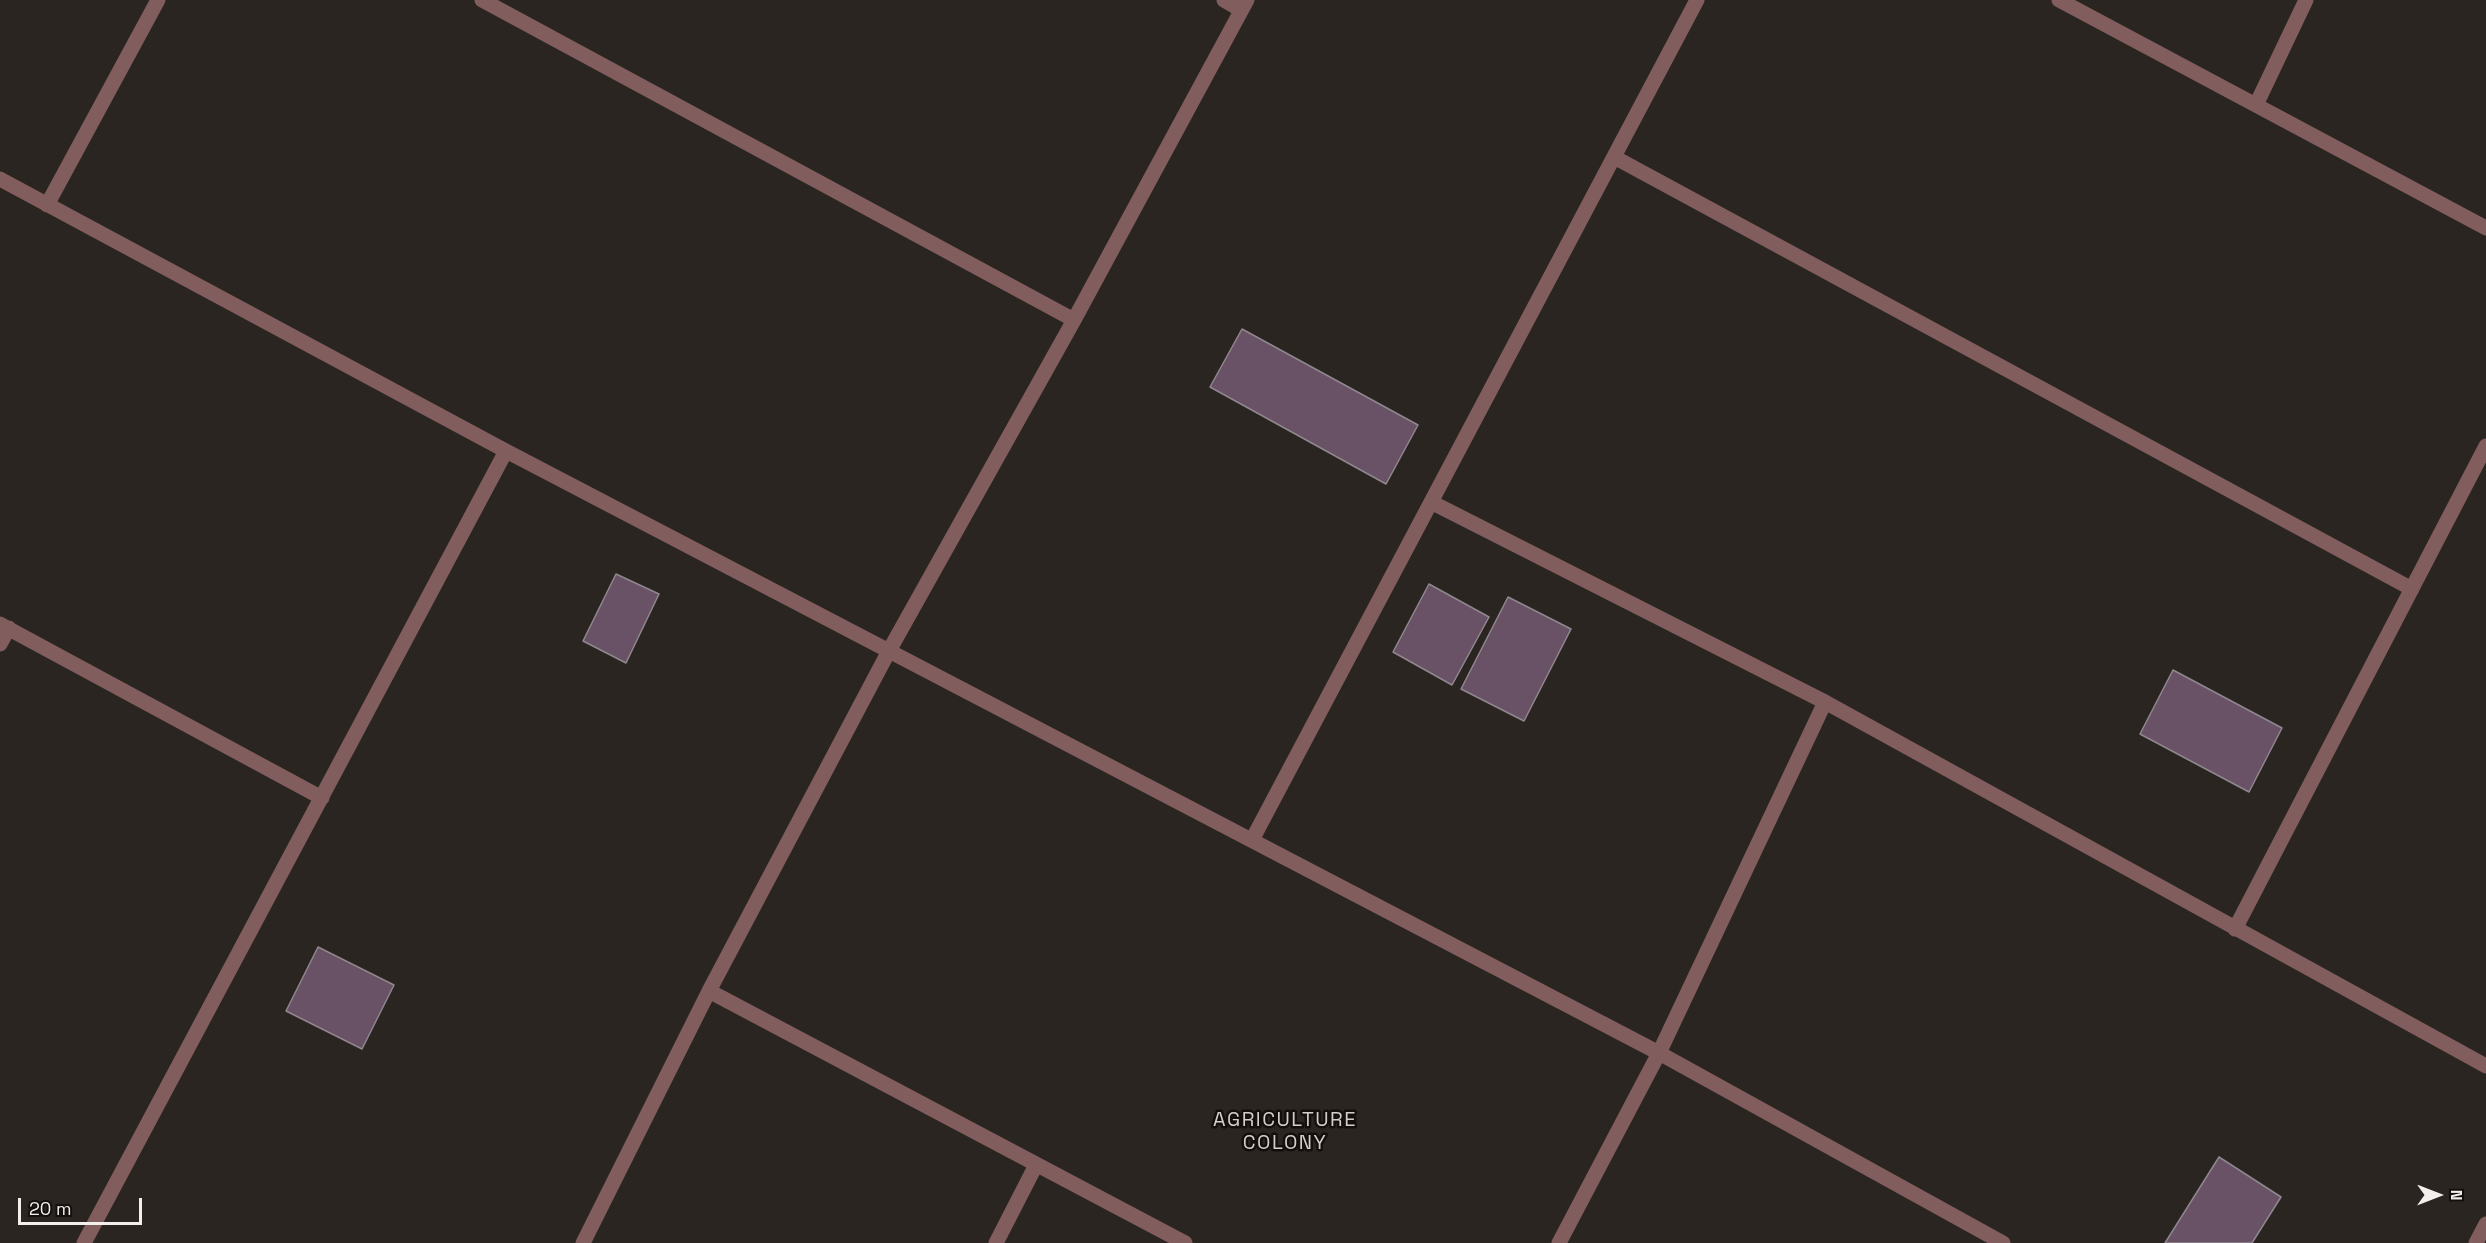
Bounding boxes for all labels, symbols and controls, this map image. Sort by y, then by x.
district label: AGRICULTURE COLONY [1213,1109,1357,1156]
north arrow [2408,1165,2468,1225]
scale bar [21,1186,146,1224]
text: N [2446,1190,2467,1200]
text: 20 m [29,1197,72,1220]

